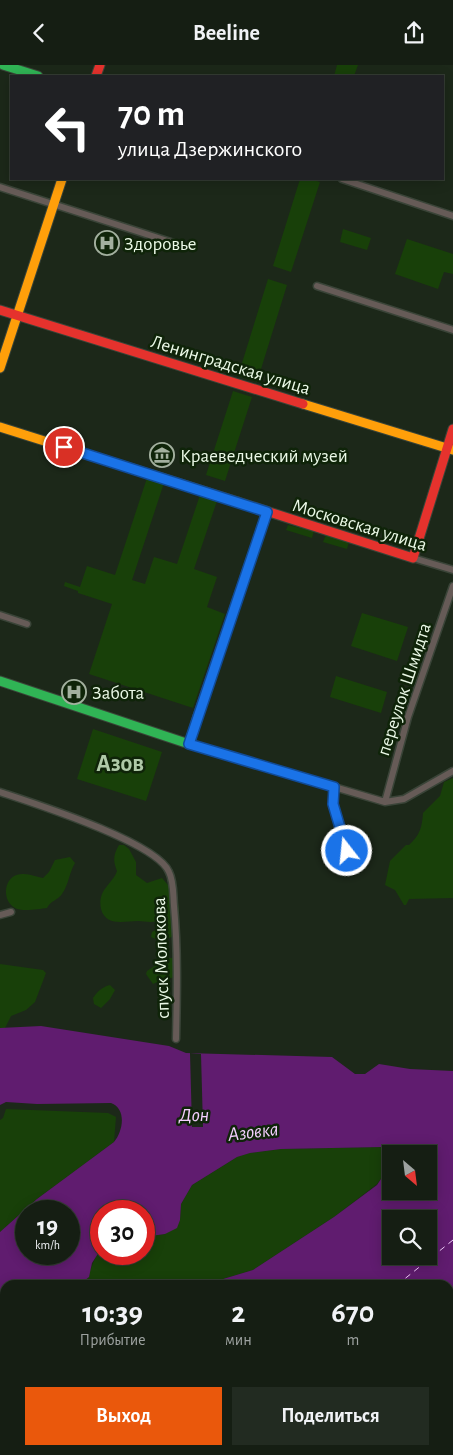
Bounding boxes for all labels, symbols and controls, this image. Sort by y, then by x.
icon: back [25,19,53,47]
icon: share [400,19,428,47]
text: Beeline [193,22,260,44]
icon: left [35,95,100,160]
text: 70 m [118,97,185,132]
text: улица Дзержинского [118,138,302,160]
hospital icon: Здоровье [94,230,120,256]
place label: Здоровье [124,235,197,254]
street label: Ленинградская улица [149,332,313,399]
pin [43,426,85,468]
icon: arrive [50,433,78,461]
museum icon: Краеведческий музей [149,442,175,468]
place label: Краеведческий музей [180,447,348,466]
street label: Московская улица [290,496,429,555]
street label: переулок Шмидта [374,620,435,758]
hospital icon: Забота [61,679,87,705]
place label: Забота [92,684,145,703]
district label: Азов [96,752,144,776]
position arrow [320,824,372,876]
street label: спуск Молокова [150,897,173,1019]
water label: Дон [178,1105,209,1125]
water label: Азовка [226,1119,280,1145]
north arrow [382,1145,438,1200]
map controls [382,1145,437,1265]
speed limit sign: 30 [90,1200,155,1265]
button: search [382,1210,437,1265]
text: 19 [37,1214,58,1239]
text: km/h [35,1239,60,1251]
text: 10:39 [82,1298,143,1328]
text: 2 [231,1298,245,1328]
text: 670 [331,1298,374,1328]
text: Прибытие [80,1332,146,1348]
text: мин [225,1332,252,1348]
text: m [346,1332,359,1348]
button: Выход [25,1387,222,1445]
button: Поделиться [232,1387,429,1445]

